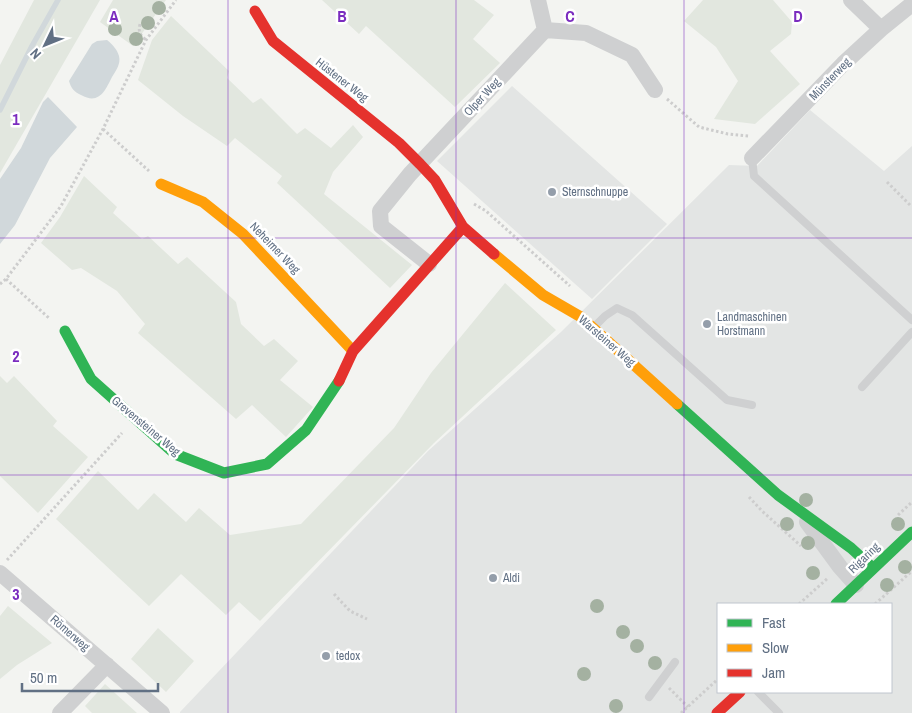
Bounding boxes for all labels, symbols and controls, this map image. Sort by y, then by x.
text: A [109,5,119,27]
text: B [337,5,347,27]
text: C [565,5,575,27]
text: D [793,5,803,27]
north arrow [20,20,70,70]
text: N [26,45,45,63]
street label: Hüstener Weg [312,54,372,106]
street label: Münsterweg [806,54,855,104]
street label: Olper Weg [460,74,504,120]
text: 1 [12,108,20,130]
place label: Sternschnuppe [562,184,628,200]
marker: Sternschnuppe [546,186,558,198]
street label: Neheimer Weg [246,219,304,278]
place label: Landmaschinen Horstmann [717,309,787,339]
street label: Warsteiner Weg [575,312,639,371]
marker: Landmaschinen Horstmann [701,318,713,330]
text: 2 [12,345,20,367]
street label: Grevensteiner Weg [108,393,184,460]
street label: Rigaring [845,539,884,577]
place label: Aldi [502,570,520,586]
marker: Aldi [487,572,499,584]
text: 3 [12,583,20,605]
legend [717,603,892,693]
street label: Römerweg [47,611,94,655]
text: Fast [762,612,786,633]
text: Slow [762,637,789,658]
place label: tedox [336,648,360,664]
marker: tedox [320,650,332,662]
scale bar [22,660,159,692]
text: Jam [762,662,785,683]
text: 50 m [30,667,57,688]

